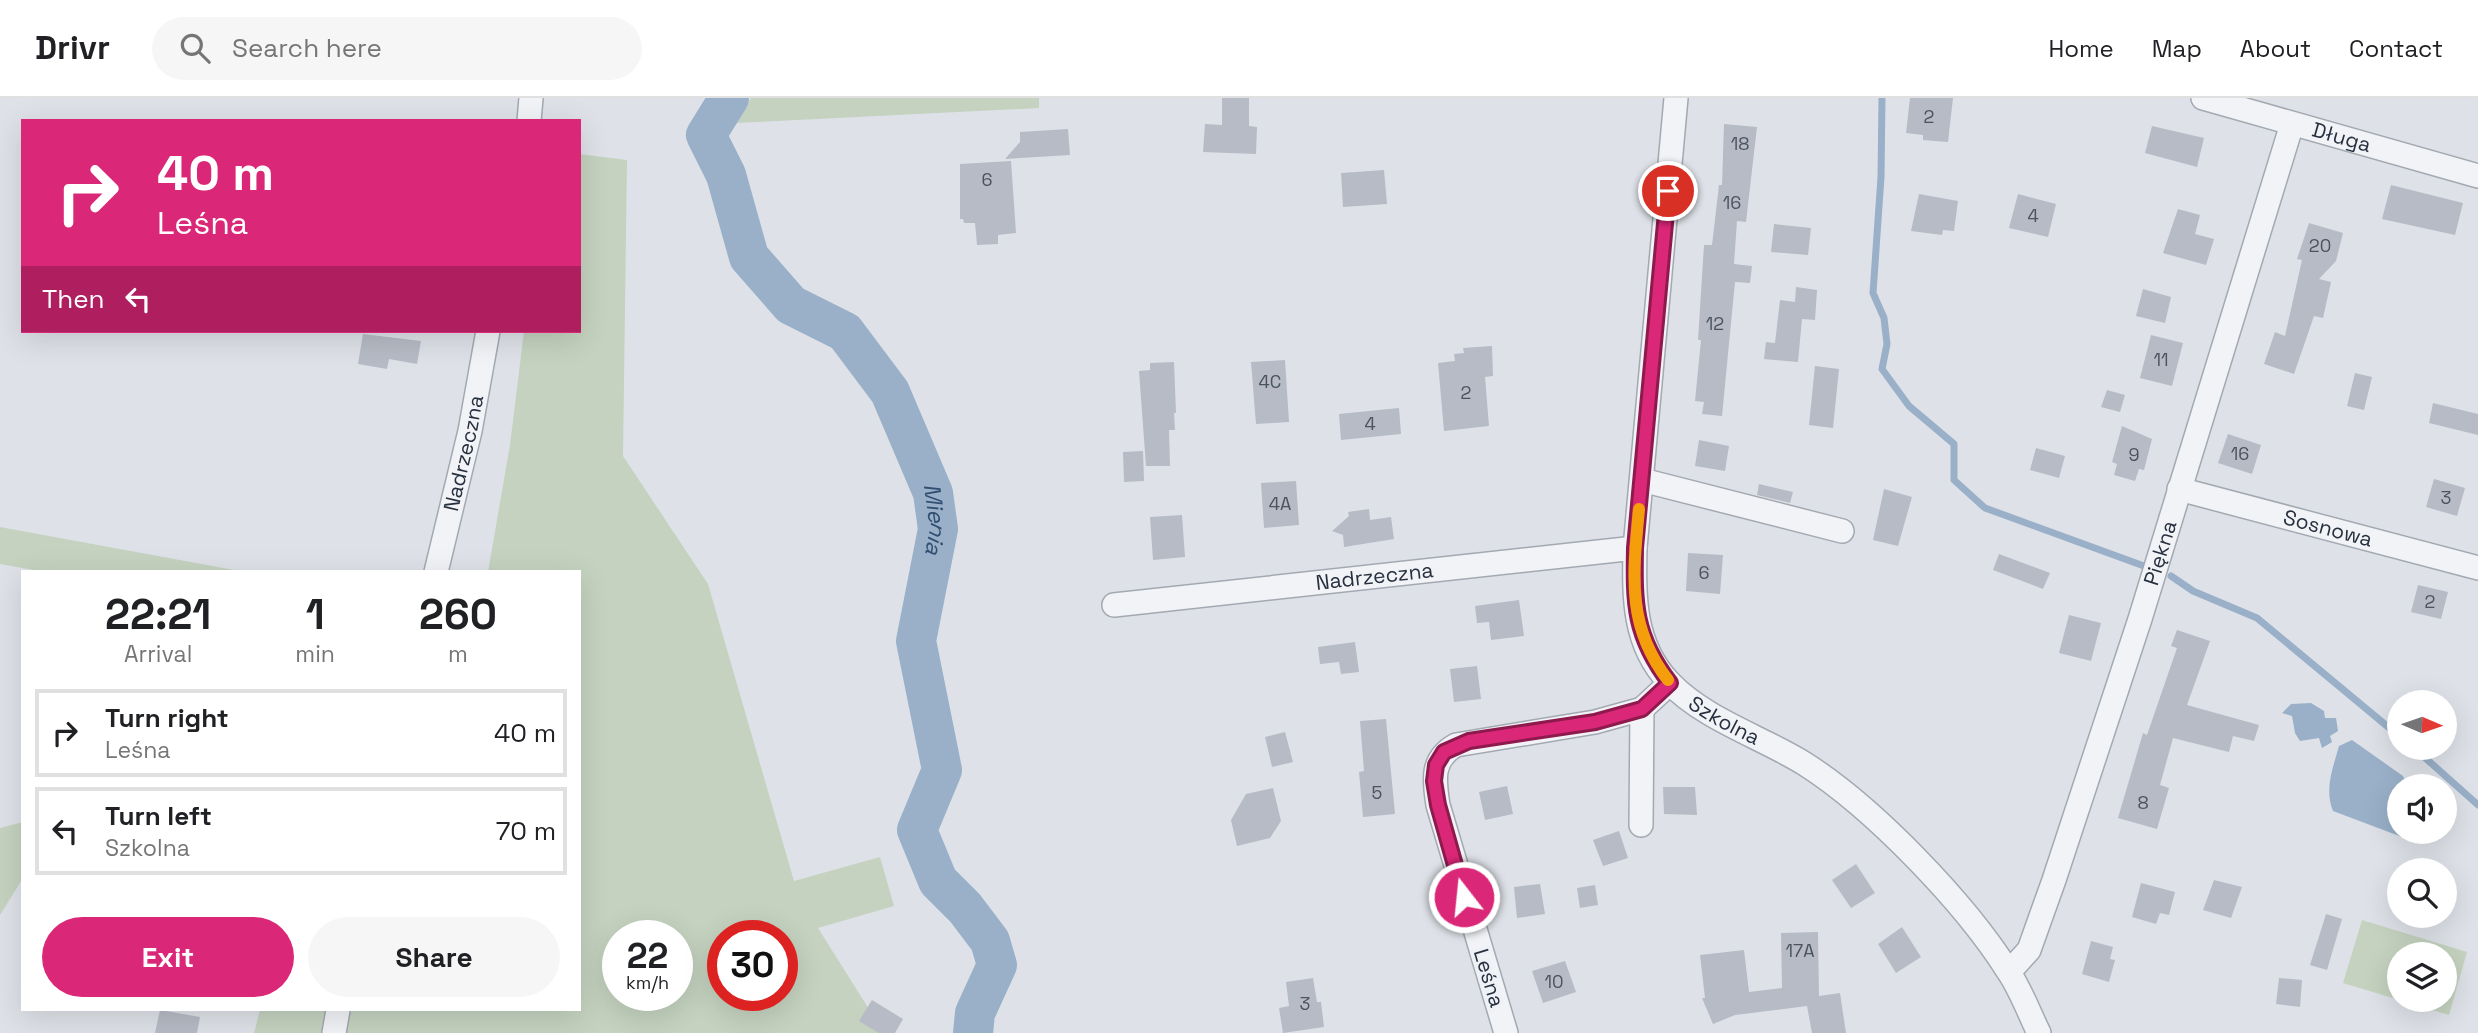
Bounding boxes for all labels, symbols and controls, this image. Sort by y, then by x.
search box [152,17,642,80]
text: Drivr [35,27,110,69]
icon: search [176,29,214,67]
text: Search here [232,31,382,65]
text: Home [2048,33,2114,64]
text: Map [2152,33,2202,64]
text: About [2240,33,2311,64]
text: Contact [2349,33,2443,64]
house number: 2 [1924,105,1934,128]
street label: Długa [2309,116,2374,158]
house number: 18 [1731,132,1749,155]
text: 40 m [157,142,274,204]
icon: right [42,147,133,238]
pin [1638,161,1698,221]
house number: 6 [981,168,993,191]
icon: arrive [1649,172,1687,210]
house number: 16 [1723,191,1741,214]
text: Leśna [157,203,248,243]
house number: 4 [2027,204,2039,227]
house number: 20 [2309,234,2331,257]
icon: left [119,280,157,318]
text: Then [42,282,105,316]
house number: 12 [1706,312,1724,335]
house number: 11 [2153,348,2169,371]
house number: 4C [1259,370,1281,393]
house number: 2 [1461,381,1471,404]
street label: Nadrzeczna [437,393,489,514]
house number: 4 [1364,412,1376,435]
house number: 16 [2231,442,2249,465]
house number: 9 [2128,443,2140,466]
water label: Mienia [917,482,954,559]
house number: 3 [2441,486,2451,509]
house number: 4A [1269,492,1291,515]
street label: Sosnowa [2280,503,2376,553]
street label: Piękna [2137,517,2182,589]
street label: Nadrzeczna [1314,556,1435,596]
house number: 6 [1698,561,1710,584]
text: 22:21 [105,588,211,641]
text: 1 [306,588,325,641]
text: 260 [419,588,497,641]
house number: 2 [2425,590,2435,613]
text: Arrival [124,639,192,669]
text: min [295,639,335,669]
text: m [448,639,468,669]
street label: Szkolna [1683,690,1765,751]
north arrow [2387,690,2457,760]
map controls [2387,690,2457,1012]
text: Turn right [105,701,229,735]
icon: right [46,714,84,752]
text: 40 m [494,716,556,750]
text: Leśna [105,735,171,765]
button: sound [2387,774,2457,844]
house number: 5 [1372,781,1382,804]
house number: 8 [2137,791,2149,814]
text: Turn left [105,799,212,833]
icon: left [46,812,84,850]
text: 70 m [496,814,556,848]
text: Szkolna [105,833,190,863]
button: search [2387,858,2457,928]
position arrow [1427,860,1501,934]
button: Exit [42,917,294,997]
button: Share [308,917,560,997]
speed limit sign: 30 [707,920,798,1011]
text: 22 [627,934,668,978]
house number: 17A [1785,939,1815,962]
button: layers [2387,942,2457,1012]
street label: Leśna [1468,945,1511,1010]
house number: 10 [1544,970,1564,993]
text: km/h [626,971,669,994]
house number: 3 [1300,992,1310,1015]

